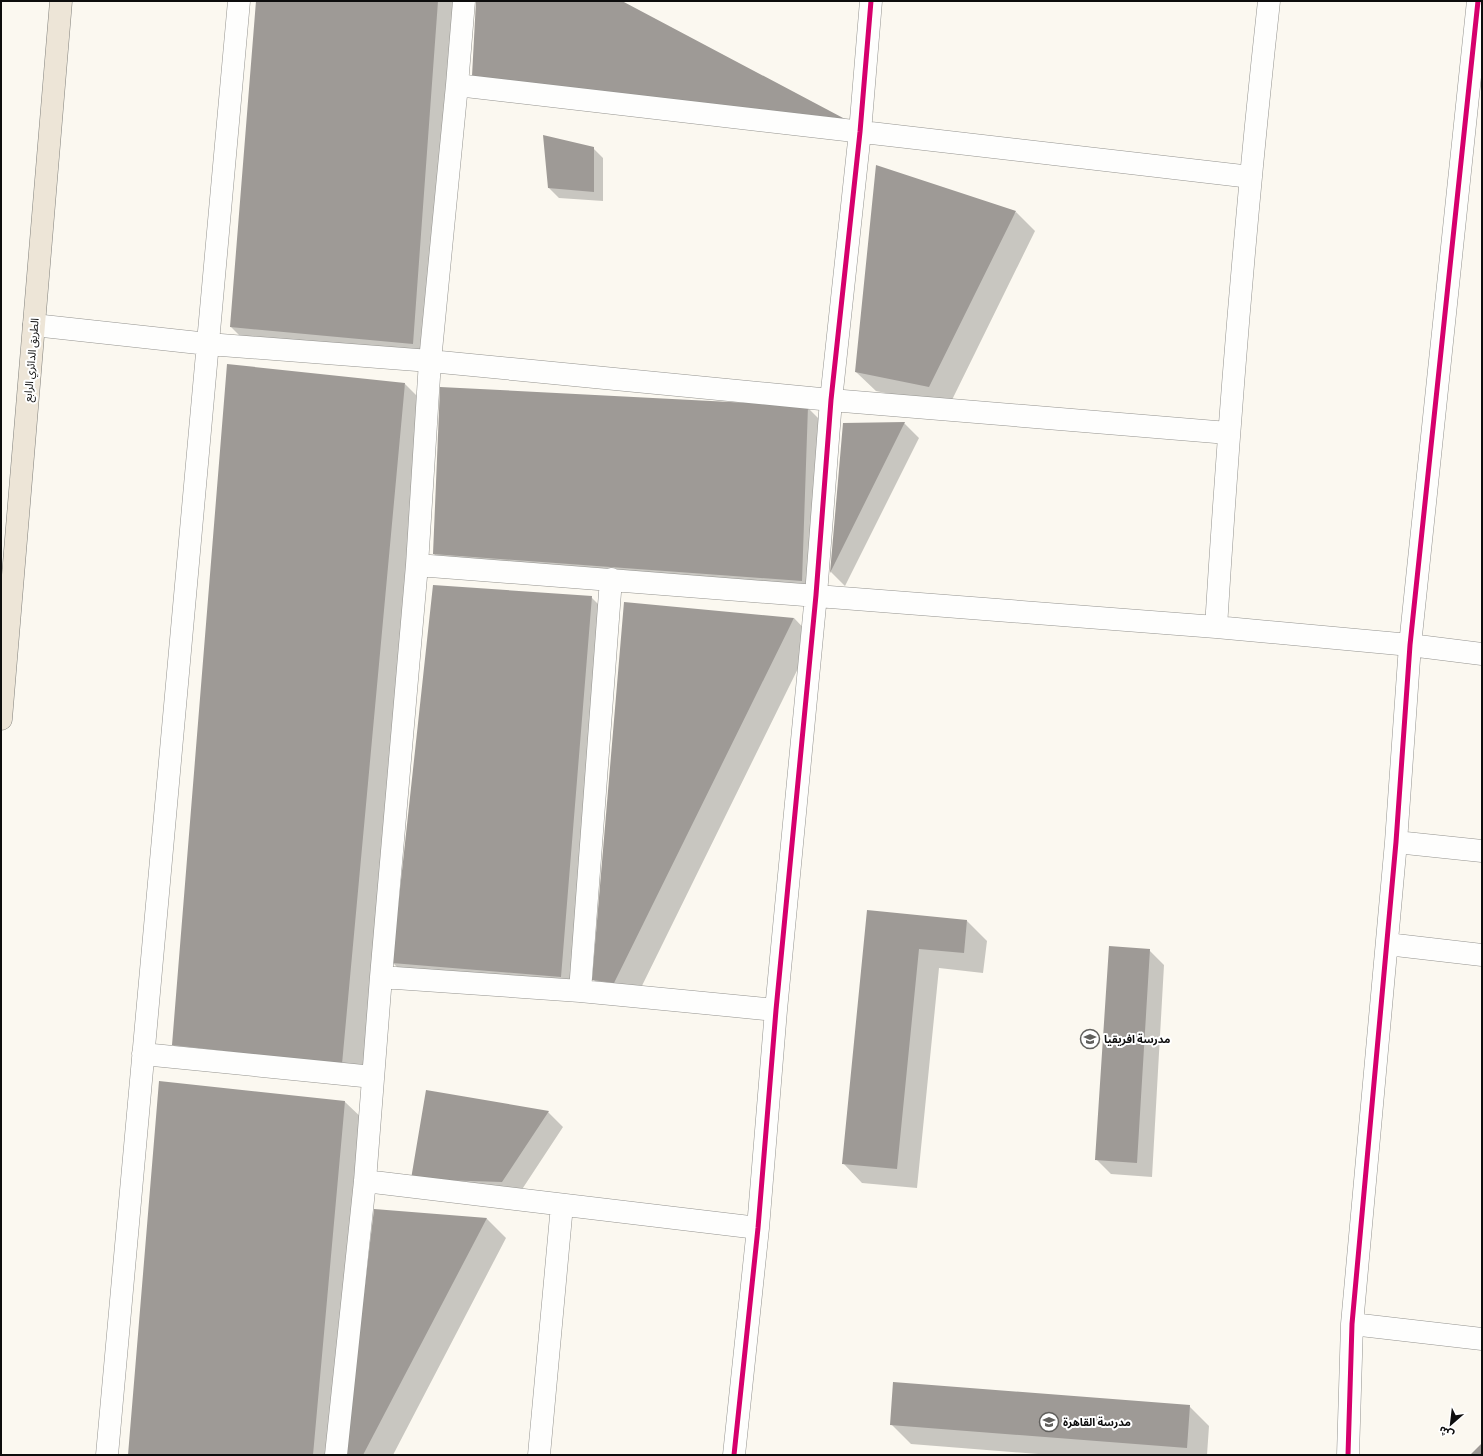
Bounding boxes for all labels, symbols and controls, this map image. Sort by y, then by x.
street label: الطريق الدائري الرابع [21,318,44,403]
school or university icon: مدرسة افريقيا [1079,1028,1101,1050]
place label: مدرسة افريقيا [1104,1033,1170,1046]
north arrow [1431,1404,1471,1444]
school or university icon: مدرسة القاهرة [1038,1411,1060,1433]
place label: مدرسة القاهرة [1063,1416,1131,1429]
text: ش [1437,1423,1456,1442]

